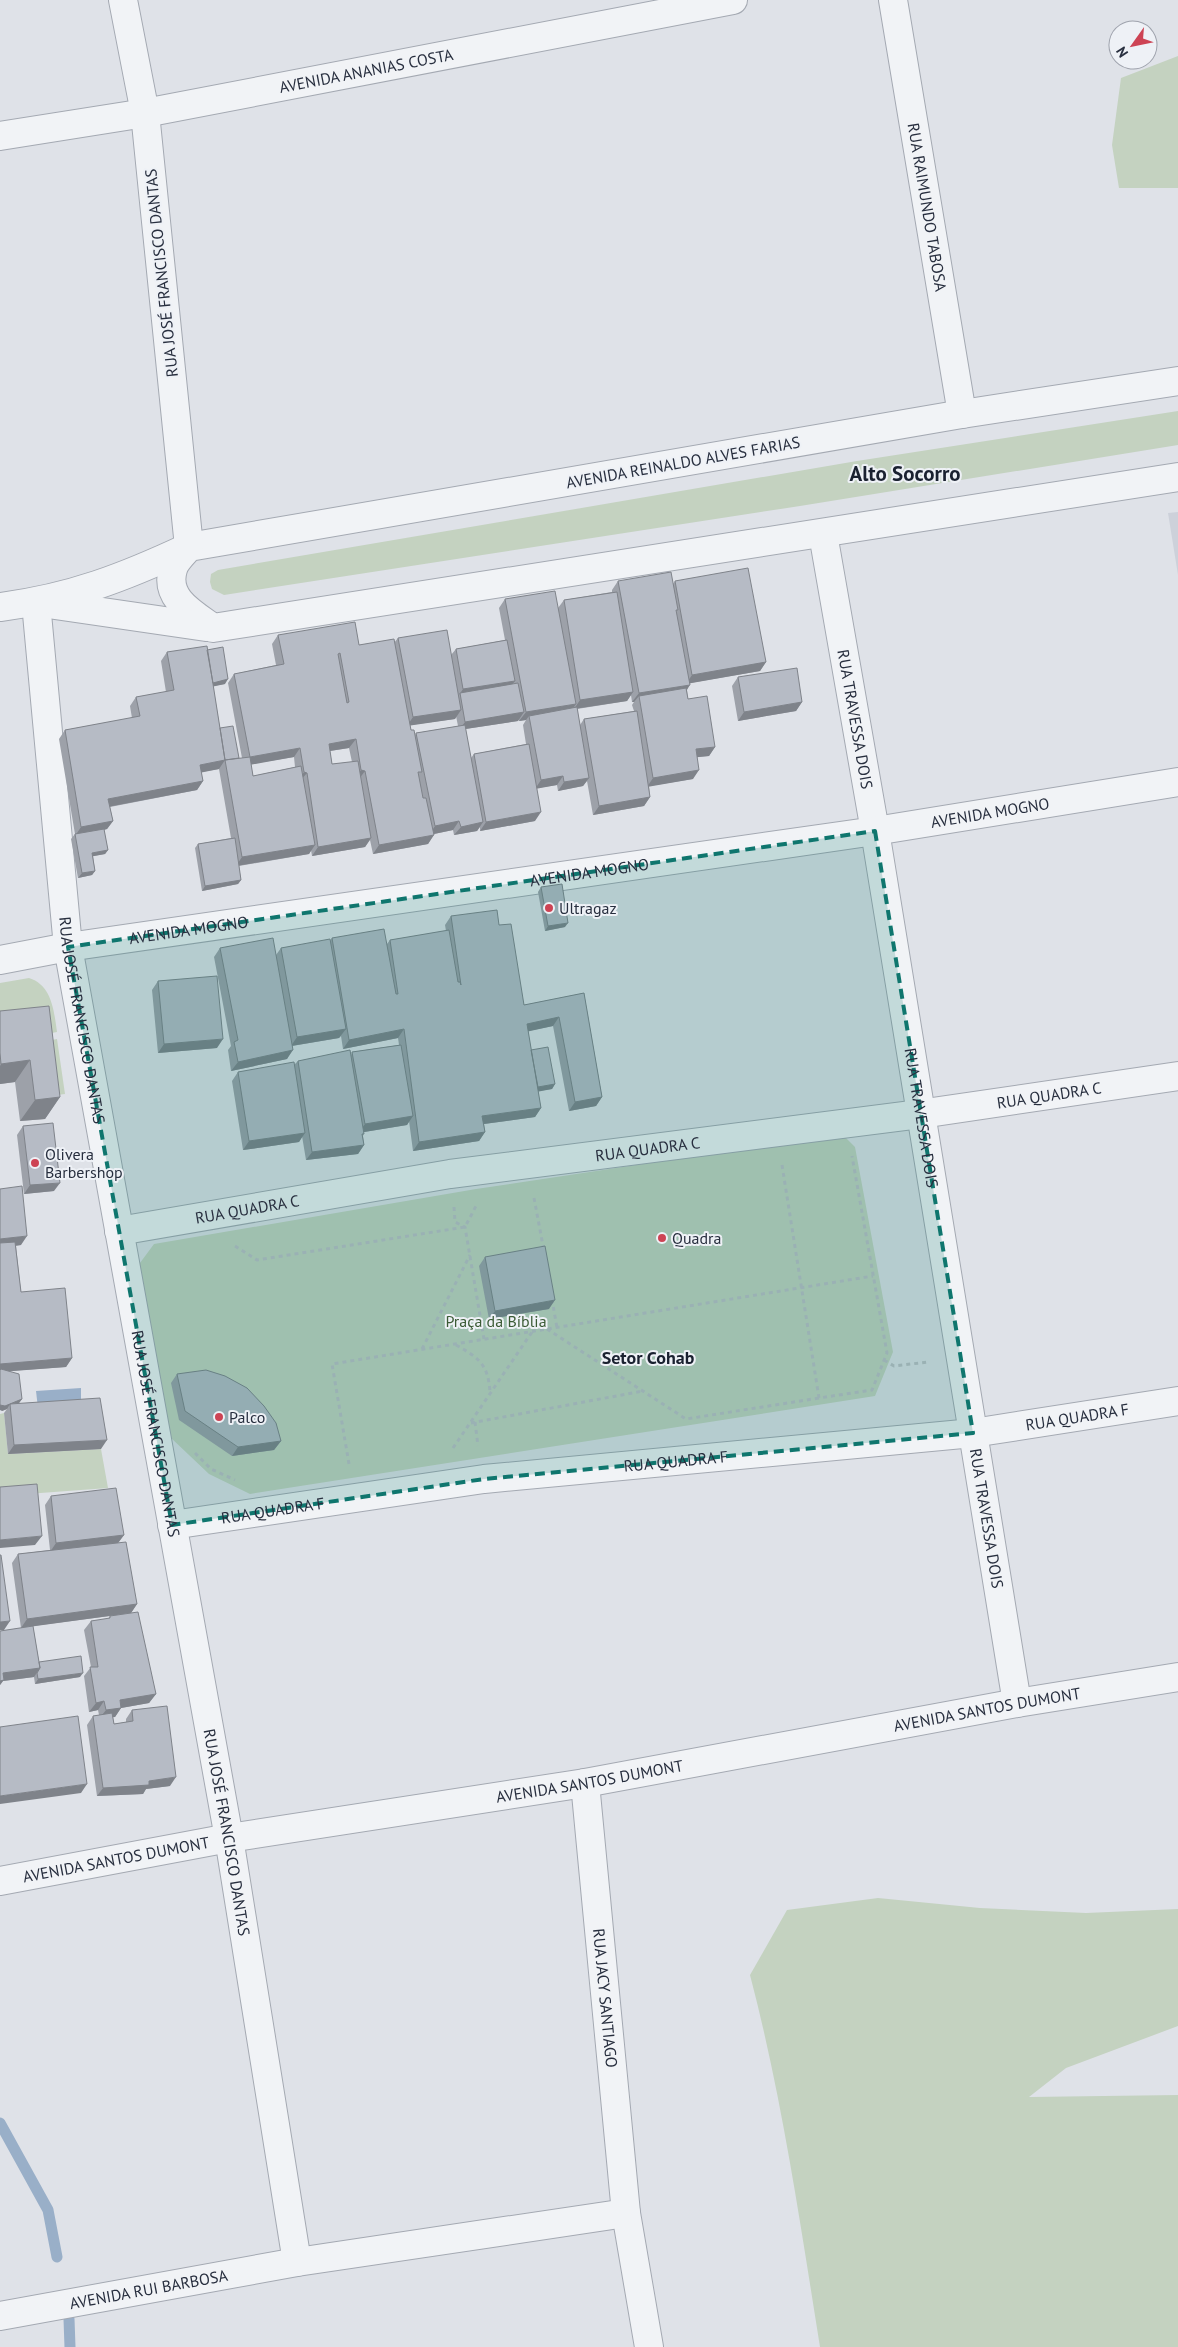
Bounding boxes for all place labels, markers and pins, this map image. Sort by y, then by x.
place label: Ultragaz [559,898,617,918]
marker: Ultragaz [543,902,555,914]
place label: Olivera Barbershop [45,1144,123,1182]
marker: Olivera Barbershop [29,1157,41,1169]
place label: Quadra [672,1228,722,1248]
marker: Quadra [656,1232,668,1244]
place label: Palco [229,1407,265,1427]
marker: Palco [213,1411,225,1423]

